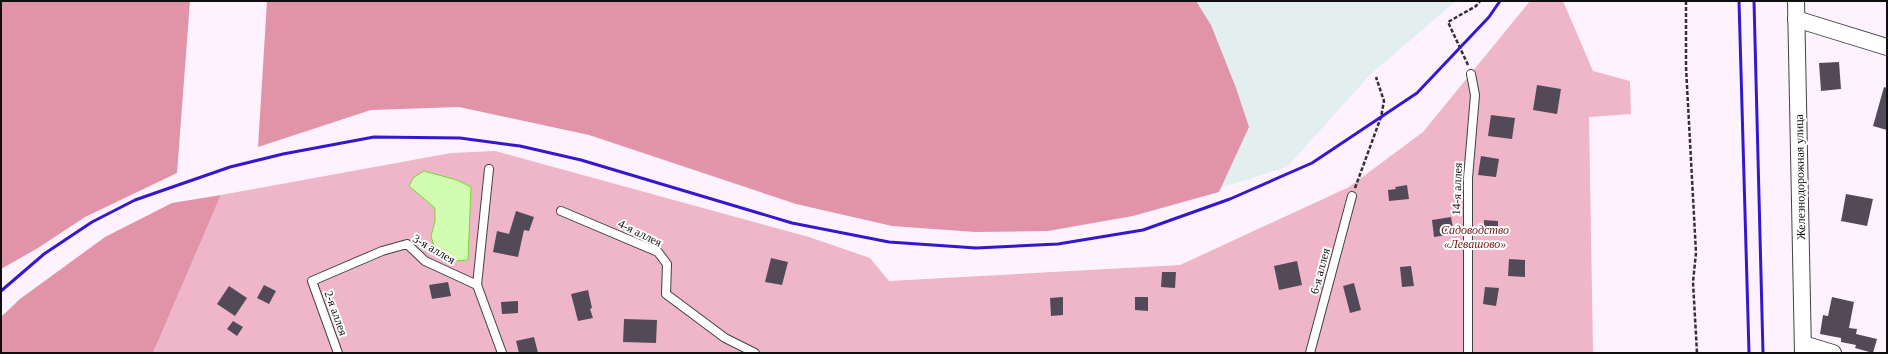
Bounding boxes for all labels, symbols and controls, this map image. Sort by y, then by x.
street label: Железнодорожная улица [1792,113,1808,240]
street label: 14-я аллея [1449,162,1465,216]
street label: 4-я аллея [616,216,665,250]
park label: Садоводство «Левашово» [1441,223,1509,251]
street label: 3-я аллея [410,231,458,267]
street label: 6-я аллея [1307,246,1333,295]
street label: 2-я аллея [321,289,351,338]

